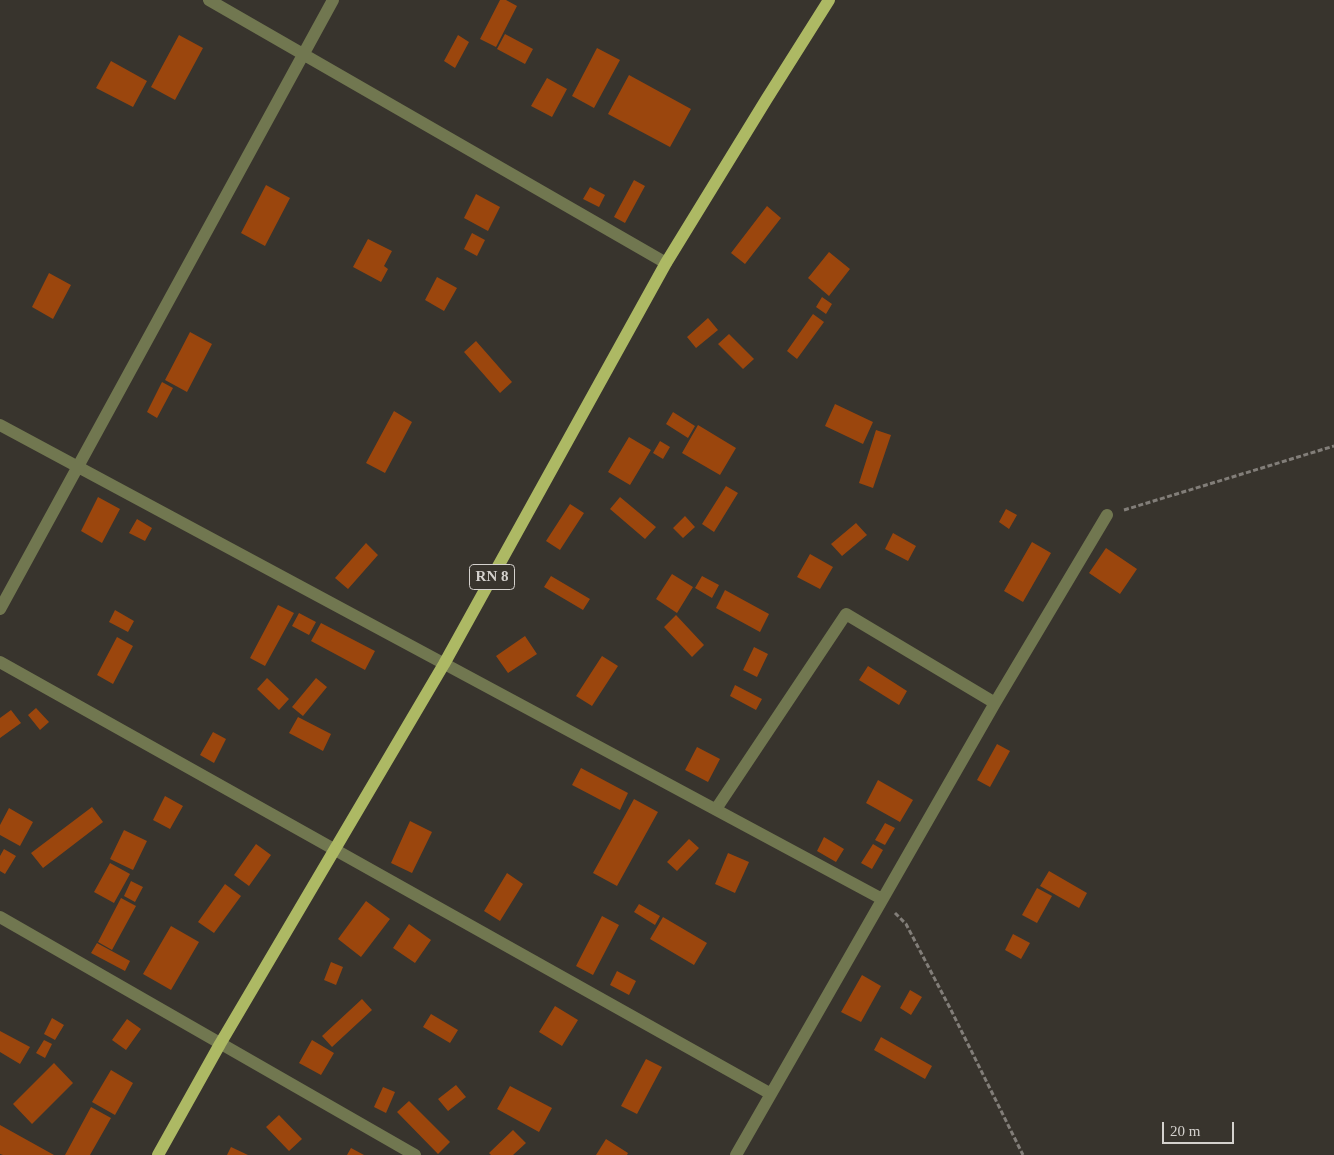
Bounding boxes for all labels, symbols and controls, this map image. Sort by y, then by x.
road number: RN 8 [470,564,514,590]
scale bar [1164,1112,1236,1144]
text: 20 m [1170,1123,1200,1139]

